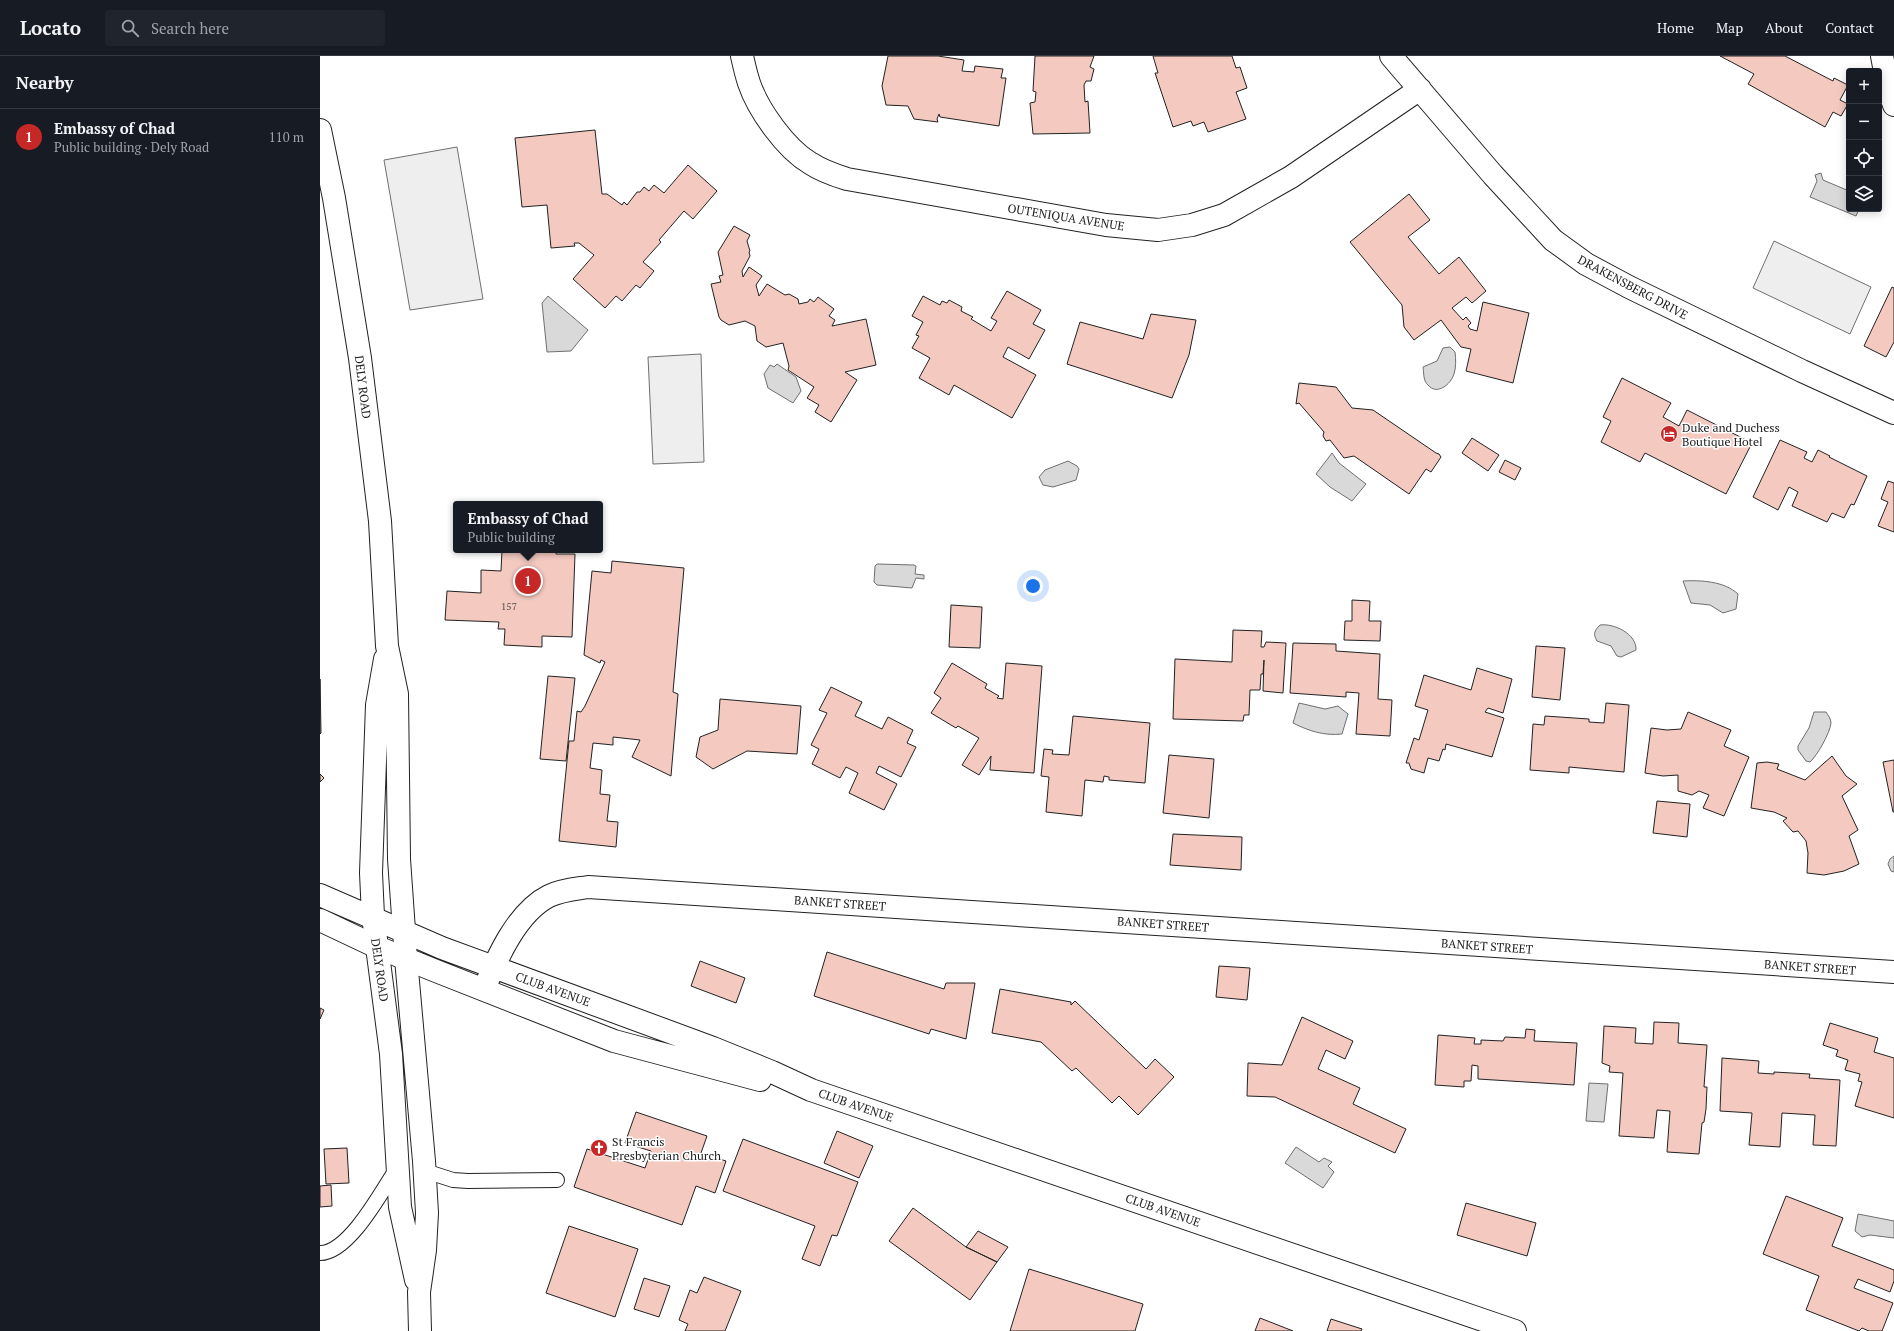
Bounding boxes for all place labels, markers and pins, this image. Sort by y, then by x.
place label: Duke and Duchess Boutique Hotel [1682,420,1780,449]
hotel icon: Duke and Duchess Boutique Hotel [1659,424,1679,444]
pin: 1 [515,566,541,596]
place label: St Francis Presbyterian Church [612,1134,721,1163]
church icon: St Francis Presbyterian Church [589,1138,609,1158]

